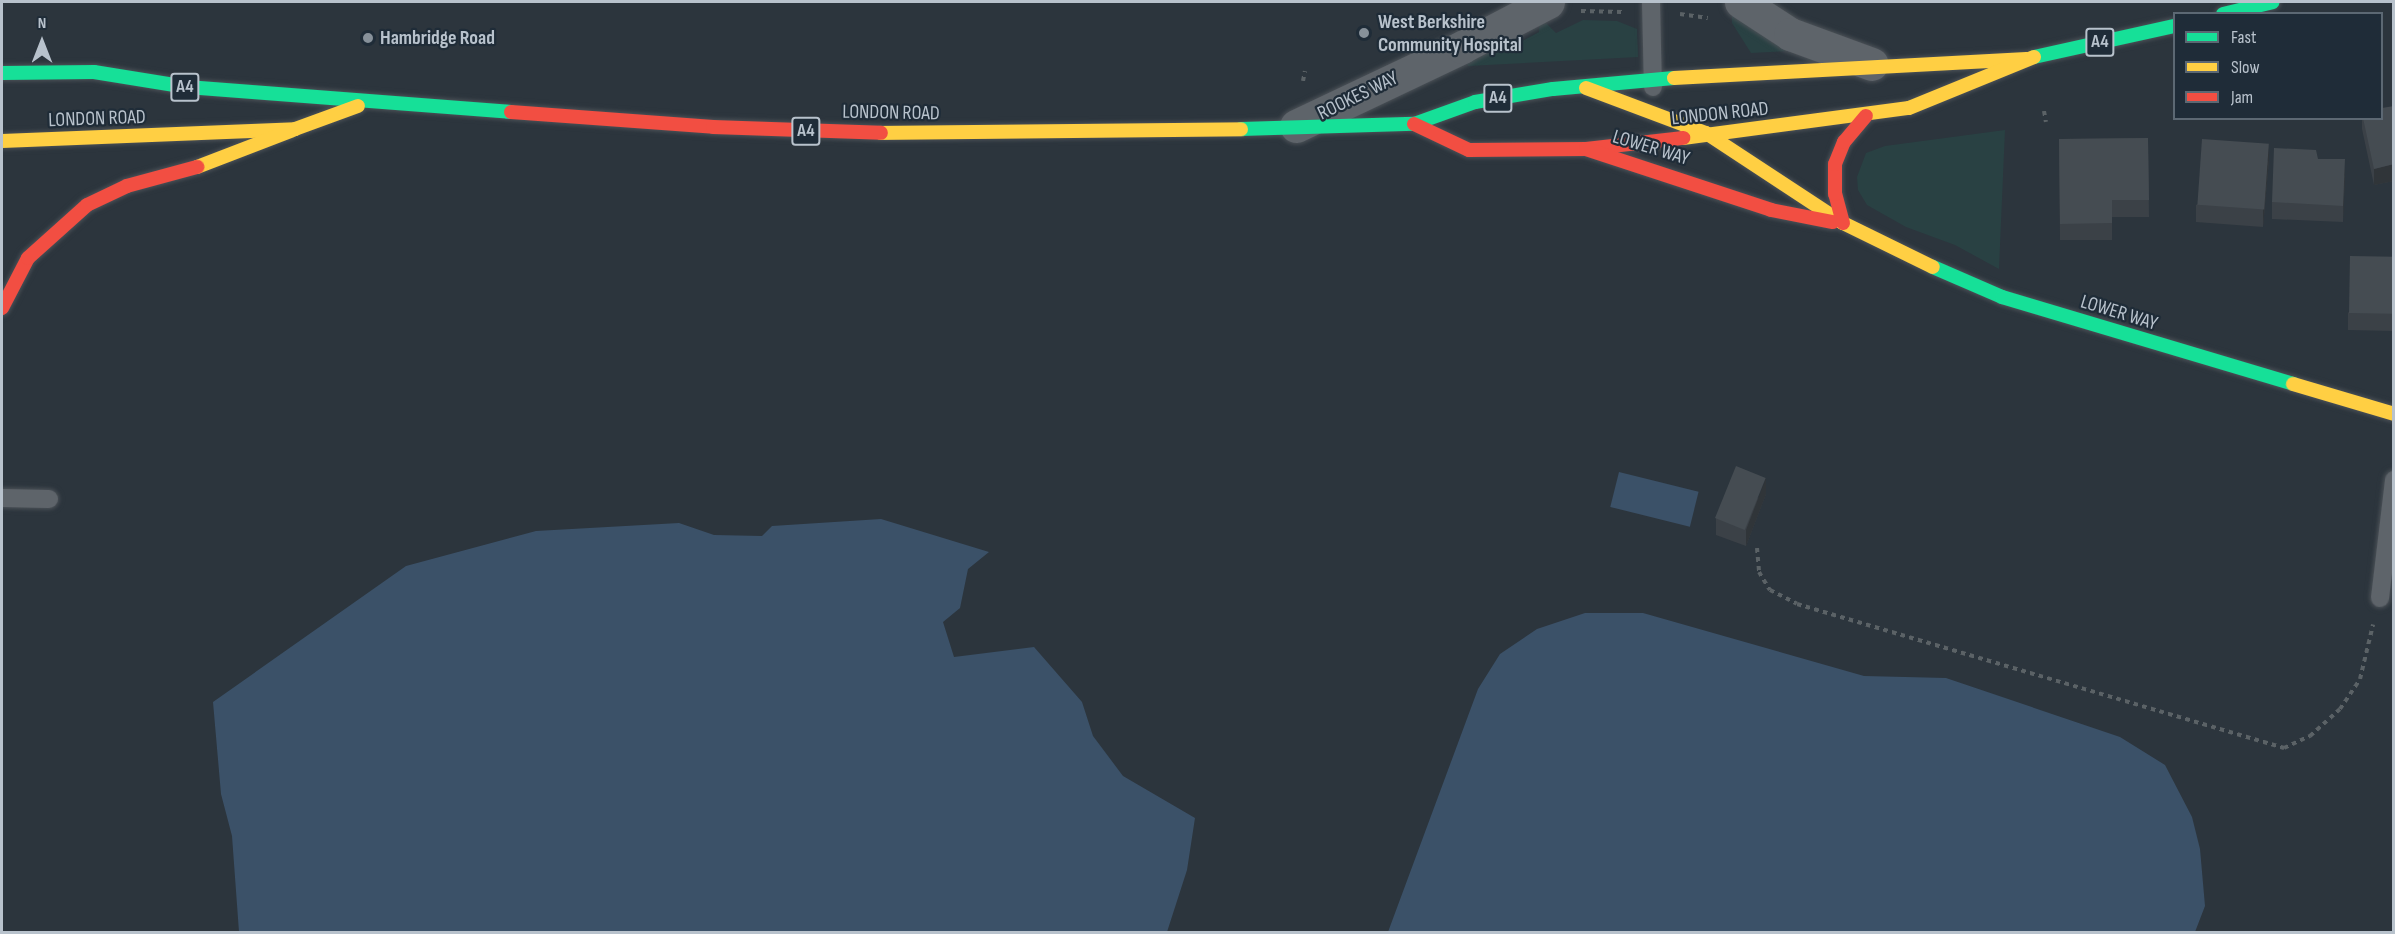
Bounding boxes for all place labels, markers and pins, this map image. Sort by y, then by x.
place label: West Berkshire Community Hospital [1378,10,1522,57]
marker: West Berkshire Community Hospital [1355,24,1373,42]
place label: Hambridge Road [380,26,495,50]
marker: Hambridge Road [361,31,375,45]

